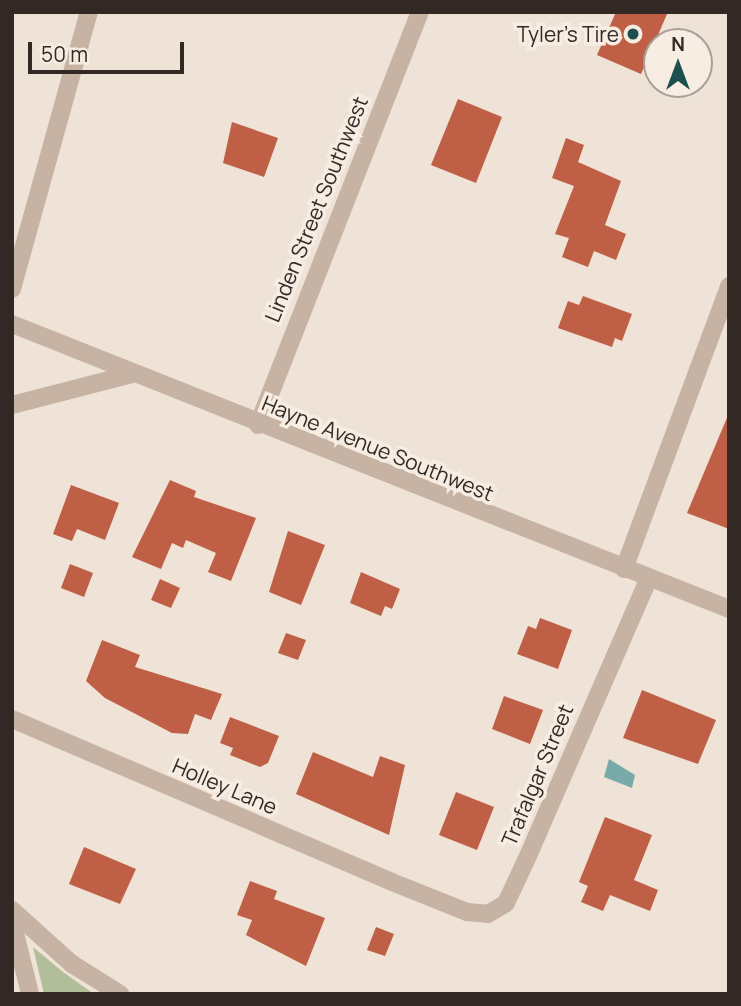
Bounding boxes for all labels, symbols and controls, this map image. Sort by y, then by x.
place label: Tyler's Tire [517,21,619,47]
marker: Tyler's Tire [625,26,641,42]
scale bar [32,28,187,72]
north arrow [643,28,713,98]
text: N [671,31,685,57]
text: 50 m [41,40,88,68]
street label: Linden Street Southwest [259,93,373,325]
street label: Hayne Avenue Southwest [258,390,498,506]
street label: Trafalgar Street [496,700,578,850]
street label: Holley Lane [169,753,281,819]

